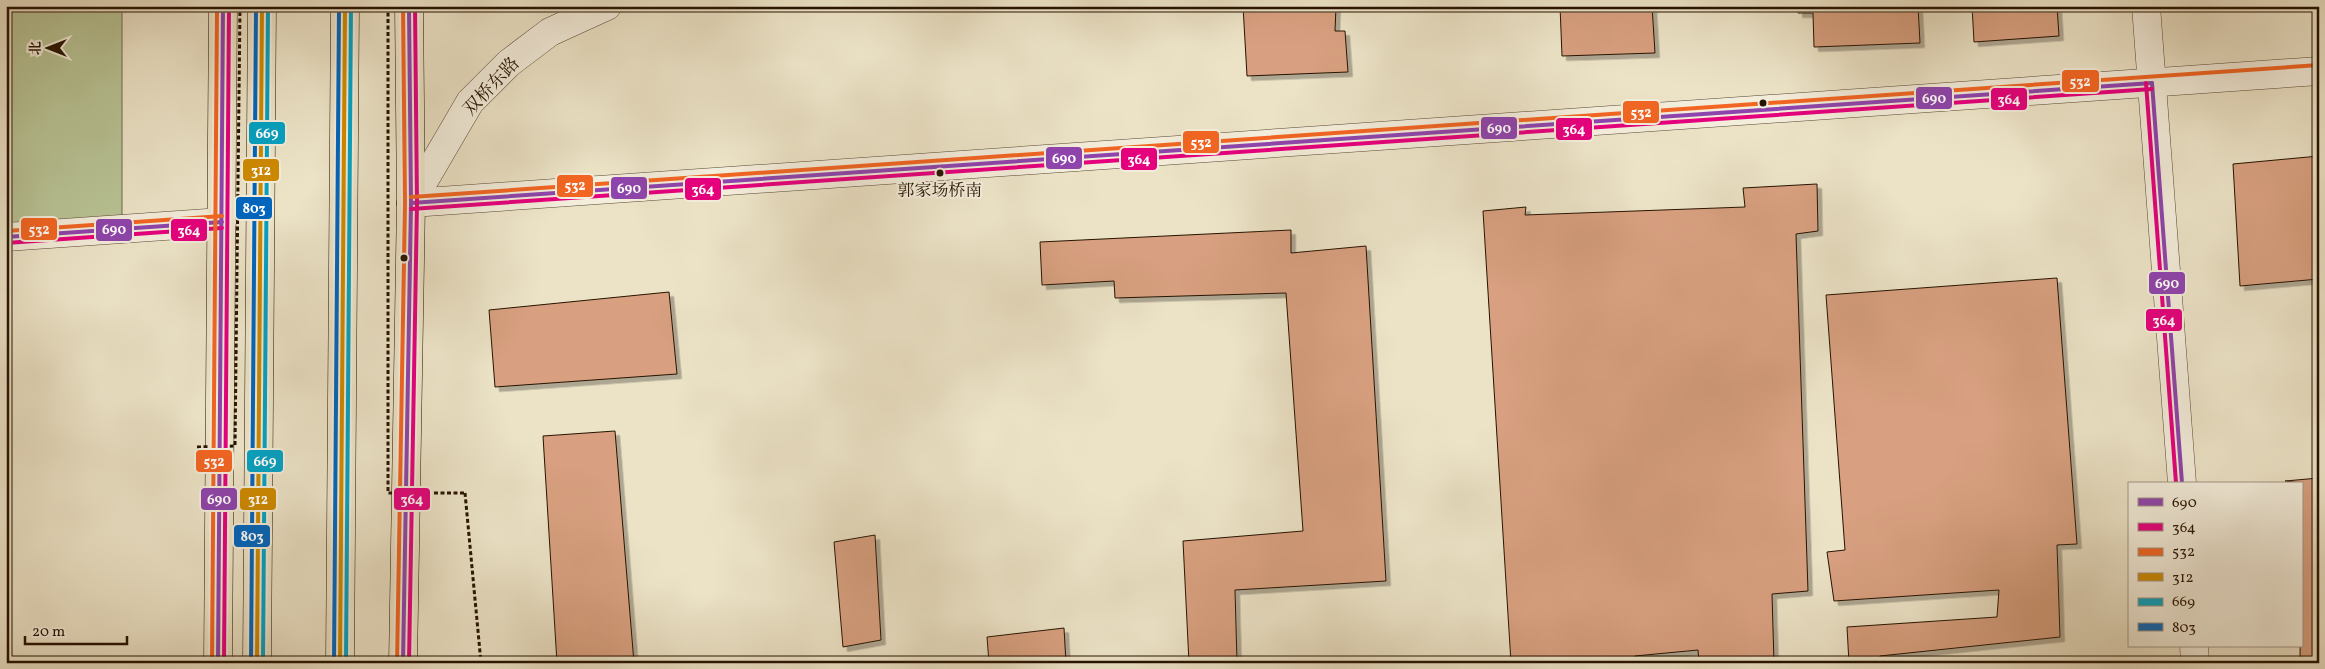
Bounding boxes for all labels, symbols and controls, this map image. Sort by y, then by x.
north arrow [22,22,72,72]
text: 北 [27,41,46,55]
street label: 双桥东路 [458,52,526,122]
line badge: 532 [2061,69,2100,93]
text: 532 [2069,73,2091,92]
line badge: 690 [1915,86,1953,110]
line badge: 364 [1990,87,2028,111]
text: 690 [1922,90,1946,109]
text: 364 [1997,91,2021,110]
unlabelled marker [1758,98,1768,108]
line badge: 532 [1622,100,1660,124]
text: 532 [1630,104,1652,123]
line badge: 690 [1480,116,1518,140]
line badge: 364 [1555,117,1593,141]
text: 690 [1487,120,1511,139]
line badge: 669 [248,121,286,145]
text: 364 [1562,121,1586,140]
text: 669 [255,125,279,144]
line badge: 532 [1182,130,1220,154]
text: 532 [1190,134,1212,153]
line badge: 690 [1045,146,1083,170]
line badge: 364 [1120,147,1158,171]
text: 690 [1052,150,1076,169]
text: 364 [1127,151,1151,170]
line badge: 312 [242,158,280,182]
text: 312 [251,162,271,181]
marker: 郭家场桥南 [935,168,945,178]
line badge: 532 [556,174,594,198]
line badge: 690 [610,176,648,200]
text: 532 [564,177,586,196]
line badge: 364 [684,177,722,201]
text: 690 [617,180,641,199]
place label: 郭家场桥南 [898,180,983,203]
text: 364 [691,181,715,200]
line badge: 803 [235,196,273,220]
text: 803 [242,200,266,219]
line badge: 532 [20,217,58,241]
line badge: 690 [95,218,133,242]
line badge: 364 [170,218,208,242]
text: 532 [28,221,50,240]
text: 690 [102,221,126,240]
text: 364 [177,222,201,241]
unlabelled marker [399,253,409,263]
line badge: 690 [2148,271,2186,295]
text: 690 [2155,275,2179,294]
line badge: 364 [2145,308,2183,332]
text: 364 [2152,312,2176,331]
line badge: 532 [195,449,233,473]
line badge: 669 [246,449,284,473]
text: 532 [203,453,225,472]
text: 669 [253,453,277,472]
legend [2128,482,2302,646]
line badge: 690 [200,487,238,511]
line badge: 312 [239,487,277,511]
line badge: 364 [393,487,431,511]
text: 690 [207,491,231,510]
text: 312 [248,491,268,510]
text: 364 [400,491,424,510]
text: 690 [2172,493,2197,514]
text: 364 [2172,518,2196,539]
line badge: 803 [233,524,271,548]
text: 803 [240,528,264,547]
text: 532 [2172,542,2195,563]
text: 312 [2172,568,2194,589]
text: 669 [2172,592,2195,613]
scale bar [25,614,128,646]
text: 803 [2172,618,2196,639]
text: 20 m [32,622,65,643]

